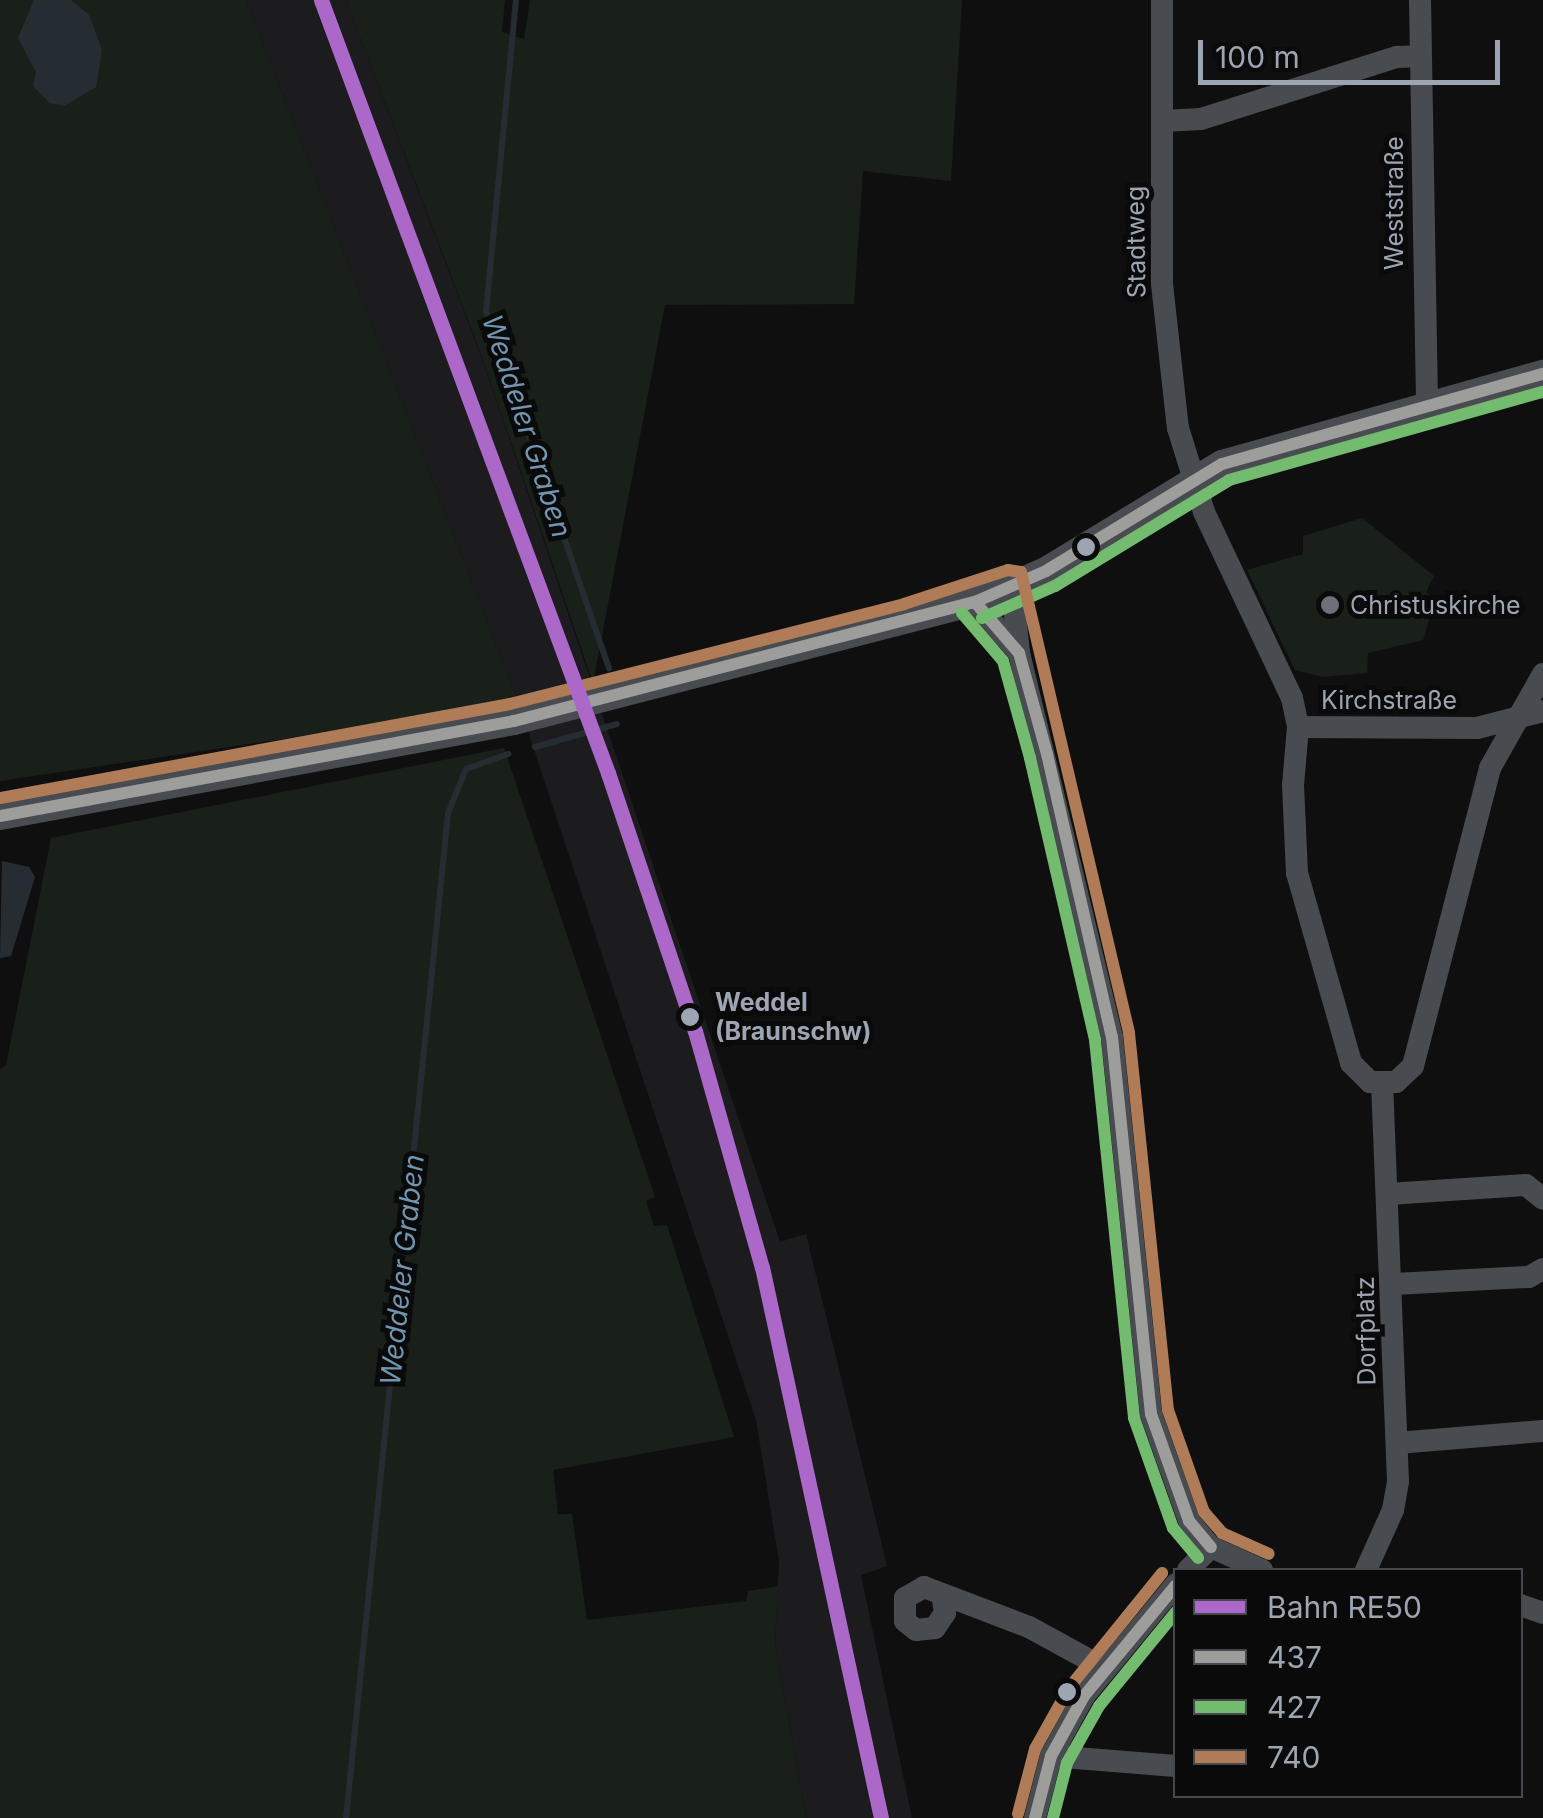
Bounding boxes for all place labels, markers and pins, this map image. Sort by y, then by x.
unlabelled marker [1076,537,1096,557]
place label: Christuskirche [1350,590,1521,620]
marker: Christuskirche [1319,594,1341,616]
place label: Weddel (Braunschw) [715,988,871,1047]
marker: Weddel (Braunschw) [674,1001,706,1033]
unlabelled marker [1057,1682,1077,1702]

